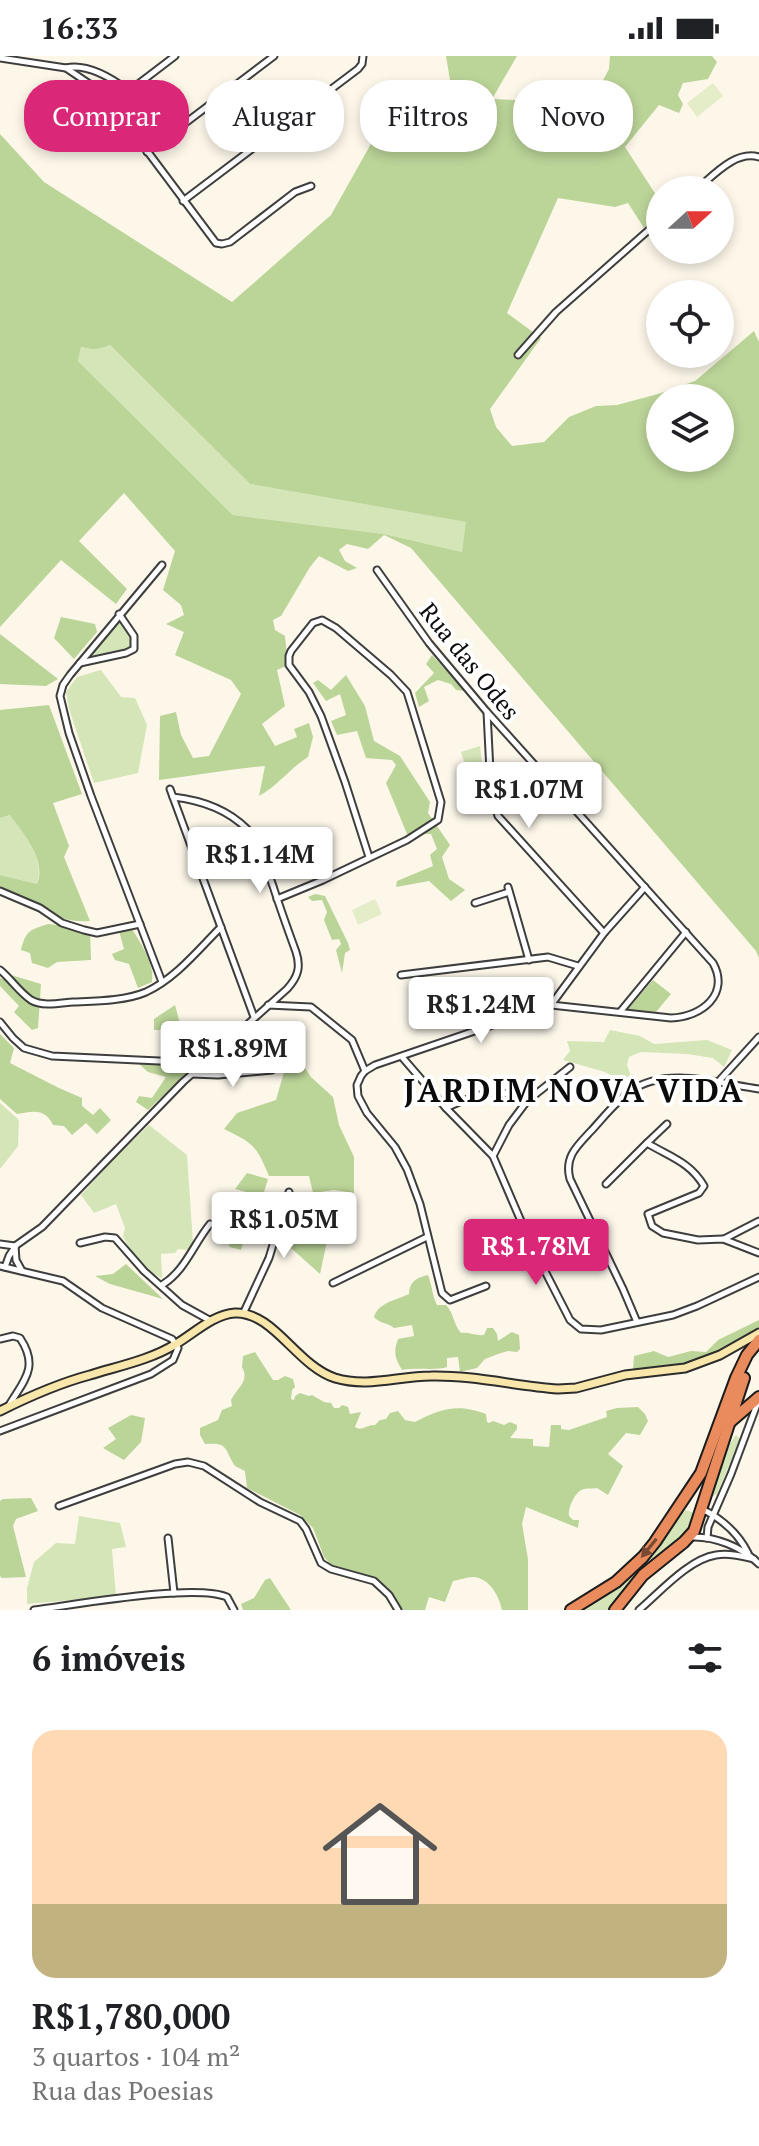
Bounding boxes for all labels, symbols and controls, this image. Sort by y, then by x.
text: 16:33 [40,8,118,48]
chip: Comprar [24,80,189,152]
chip: Alugar [205,80,344,152]
chip: Filtros [360,80,497,152]
chip: Novo [513,80,633,152]
north arrow [646,176,734,264]
map controls [646,176,734,472]
button: locate [646,280,734,368]
button: layers [646,384,734,472]
street label: Rua das Odes [413,596,527,726]
pin: R$1.07M [455,762,603,830]
text: R$1.07M [475,771,583,805]
pin: R$1.14M [186,827,334,895]
text: R$1.14M [206,836,314,870]
pin: R$1.24M [407,977,555,1045]
text: R$1.24M [427,986,535,1020]
pin: R$1.89M [159,1021,307,1089]
text: R$1.89M [179,1030,287,1064]
district label: JARDIM NOVA VIDA [404,1069,744,1111]
pin: R$1.05M [210,1192,358,1260]
text: R$1.05M [230,1201,338,1235]
pin: R$1.78M [462,1219,610,1287]
text: R$1.78M [482,1228,590,1262]
one-way arrow [642,1538,658,1558]
text: 6 imóveis [32,1636,186,1681]
icon: filters [683,1636,727,1680]
icon: home [308,1782,452,1926]
text: R$1,780,000 [32,1994,230,2039]
text: 3 quartos · 104 m² [32,2039,240,2073]
text: Rua das Poesias [32,2073,214,2107]

